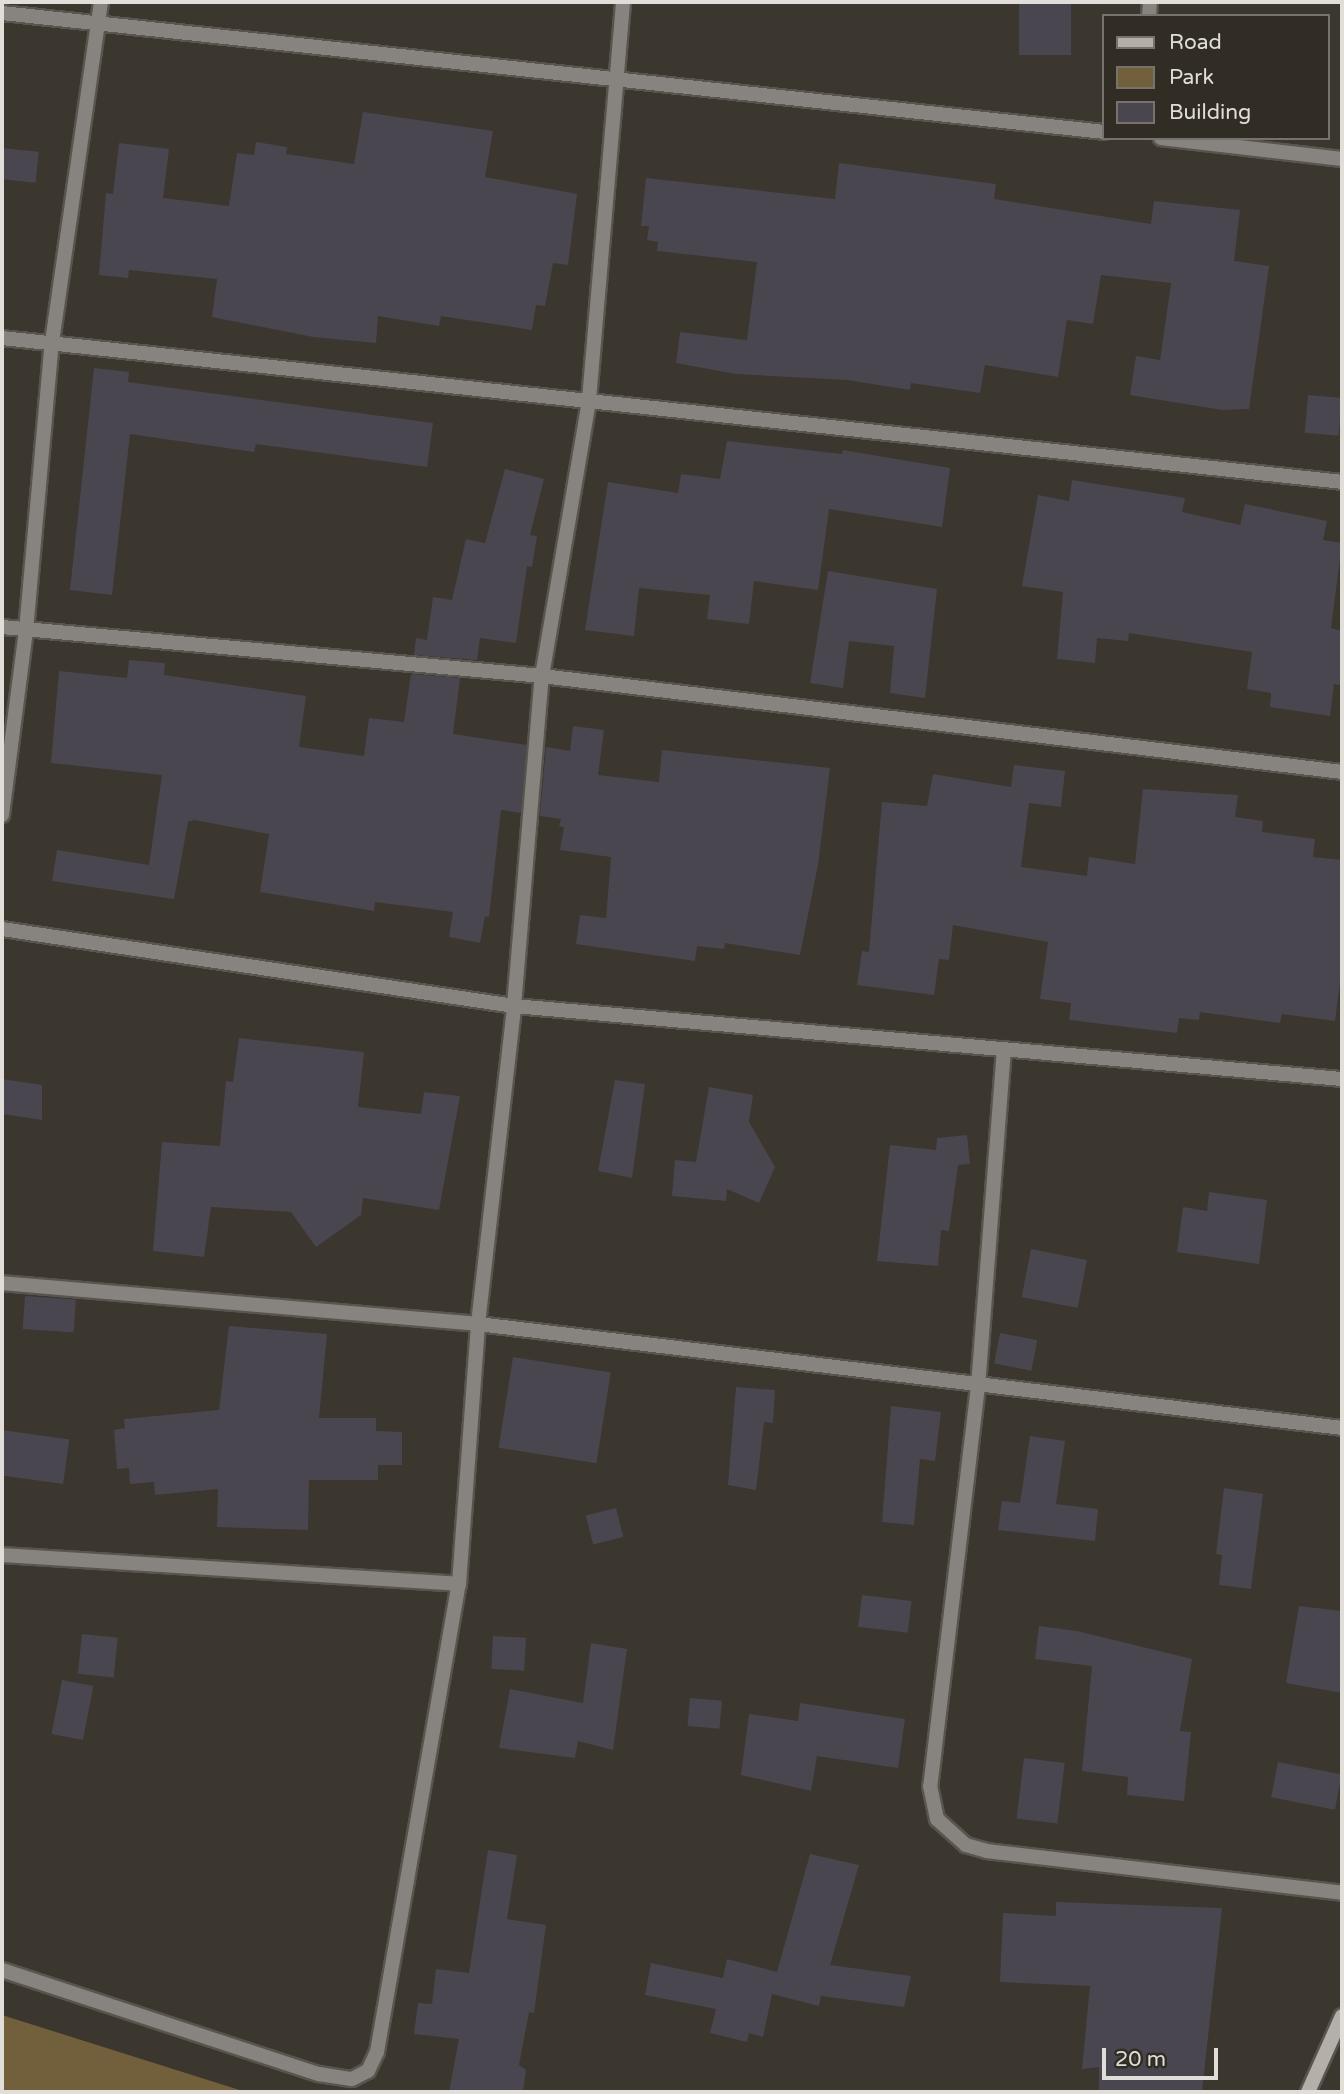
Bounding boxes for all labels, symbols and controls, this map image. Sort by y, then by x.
legend [1102,14,1330,140]
text: Road [1169,30,1222,55]
text: Park [1169,65,1214,90]
text: Building [1169,100,1251,125]
scale bar [1106,2035,1222,2078]
text: 20 m [1115,2047,1166,2072]

